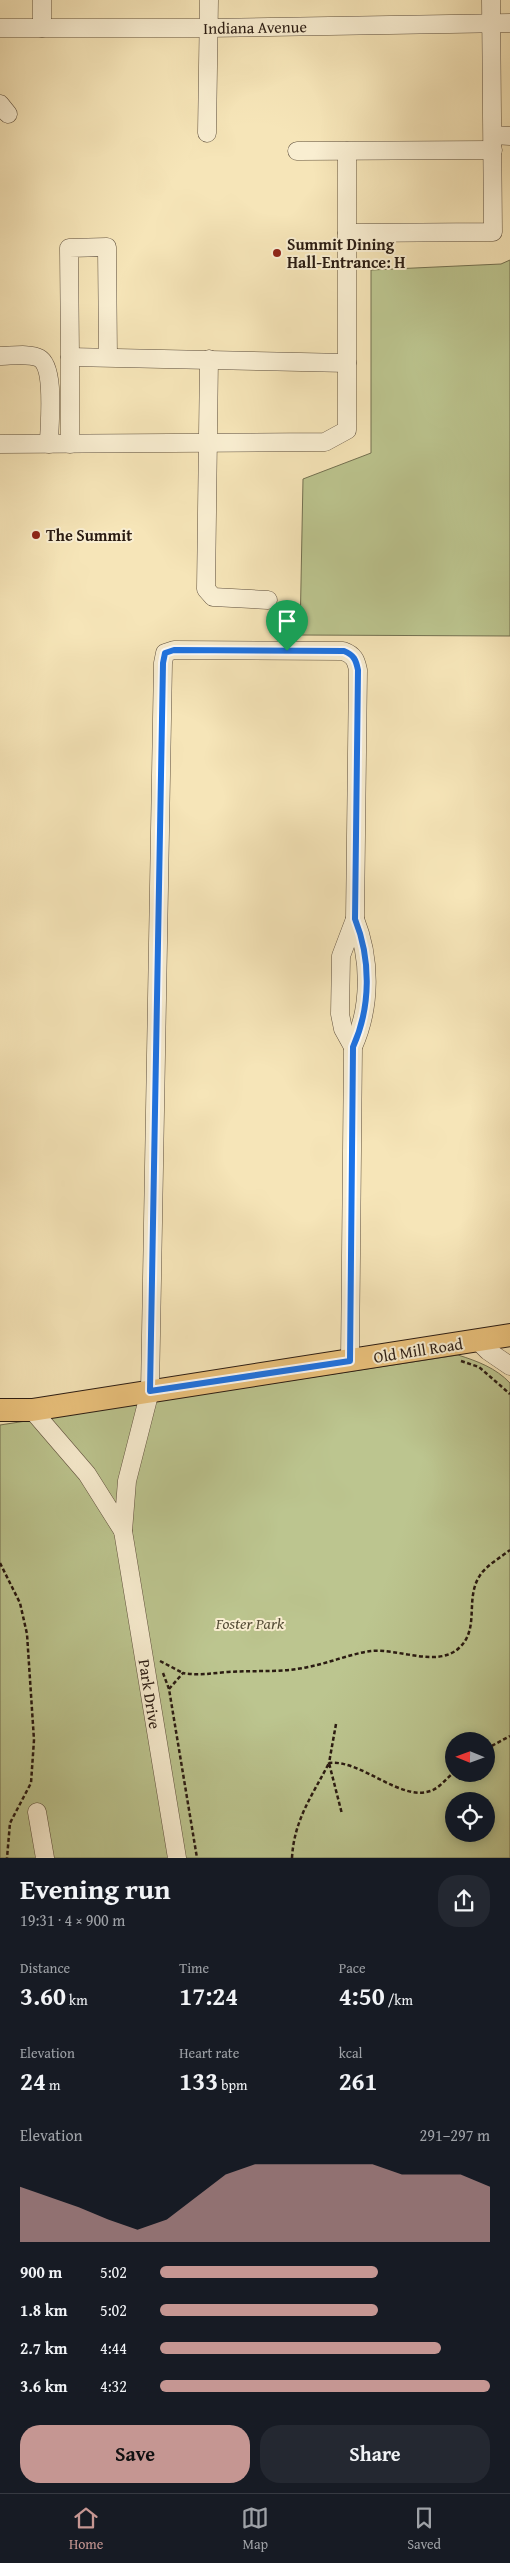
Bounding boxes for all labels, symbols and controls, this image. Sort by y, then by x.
street label: Indiana Avenue [203,14,307,40]
place label: Summit Dining Hall-Entrance: H [287,232,405,274]
marker: Summit Dining Hall-Entrance: H [271,247,283,259]
place label: The Summit [46,523,132,547]
marker: The Summit [30,529,42,541]
pin [266,600,308,651]
icon: arrive [273,607,301,635]
street label: Old Mill Road [372,1331,465,1369]
park label: Foster Park [215,1611,285,1635]
street label: Park Drive [133,1657,167,1731]
north arrow [445,1732,495,1782]
map controls [445,1732,495,1842]
button: locate [445,1792,495,1842]
text: Evening run [20,1868,171,1909]
button: share [438,1875,490,1927]
text: 19:31 · 4 × 900 m [20,1908,125,1932]
text: Distance [20,1958,70,1978]
text: Time [179,1958,209,1978]
text: Pace [339,1958,366,1978]
text: 3.60 [20,1978,66,2014]
text: 17:24 [179,1978,238,2014]
text: 4:50 [339,1978,385,2014]
text: km [66,1990,88,2010]
text: /km [385,1990,413,2010]
text: Elevation [20,2043,75,2063]
text: Heart rate [179,2043,239,2063]
text: kcal [339,2043,363,2063]
text: 24 [20,2063,46,2099]
text: 133 [179,2063,218,2099]
text: 261 [339,2063,378,2099]
text: m [46,2075,60,2095]
text: bpm [218,2075,248,2095]
text: Elevation [20,2123,83,2147]
text: 291–297 m [420,2123,490,2147]
text: 900 m [20,2260,62,2284]
text: 5:02 [100,2260,127,2284]
text: 1.8 km [20,2298,67,2322]
text: 5:02 [100,2298,127,2322]
text: 2.7 km [20,2336,67,2360]
text: 4:44 [100,2336,127,2360]
text: 3.6 km [20,2374,67,2398]
text: 4:32 [100,2374,127,2398]
button: Save [20,2425,250,2483]
button: Share [260,2425,490,2483]
tab: Home [69,2504,103,2554]
tab: Map [241,2504,269,2554]
tab: Saved [407,2504,441,2554]

